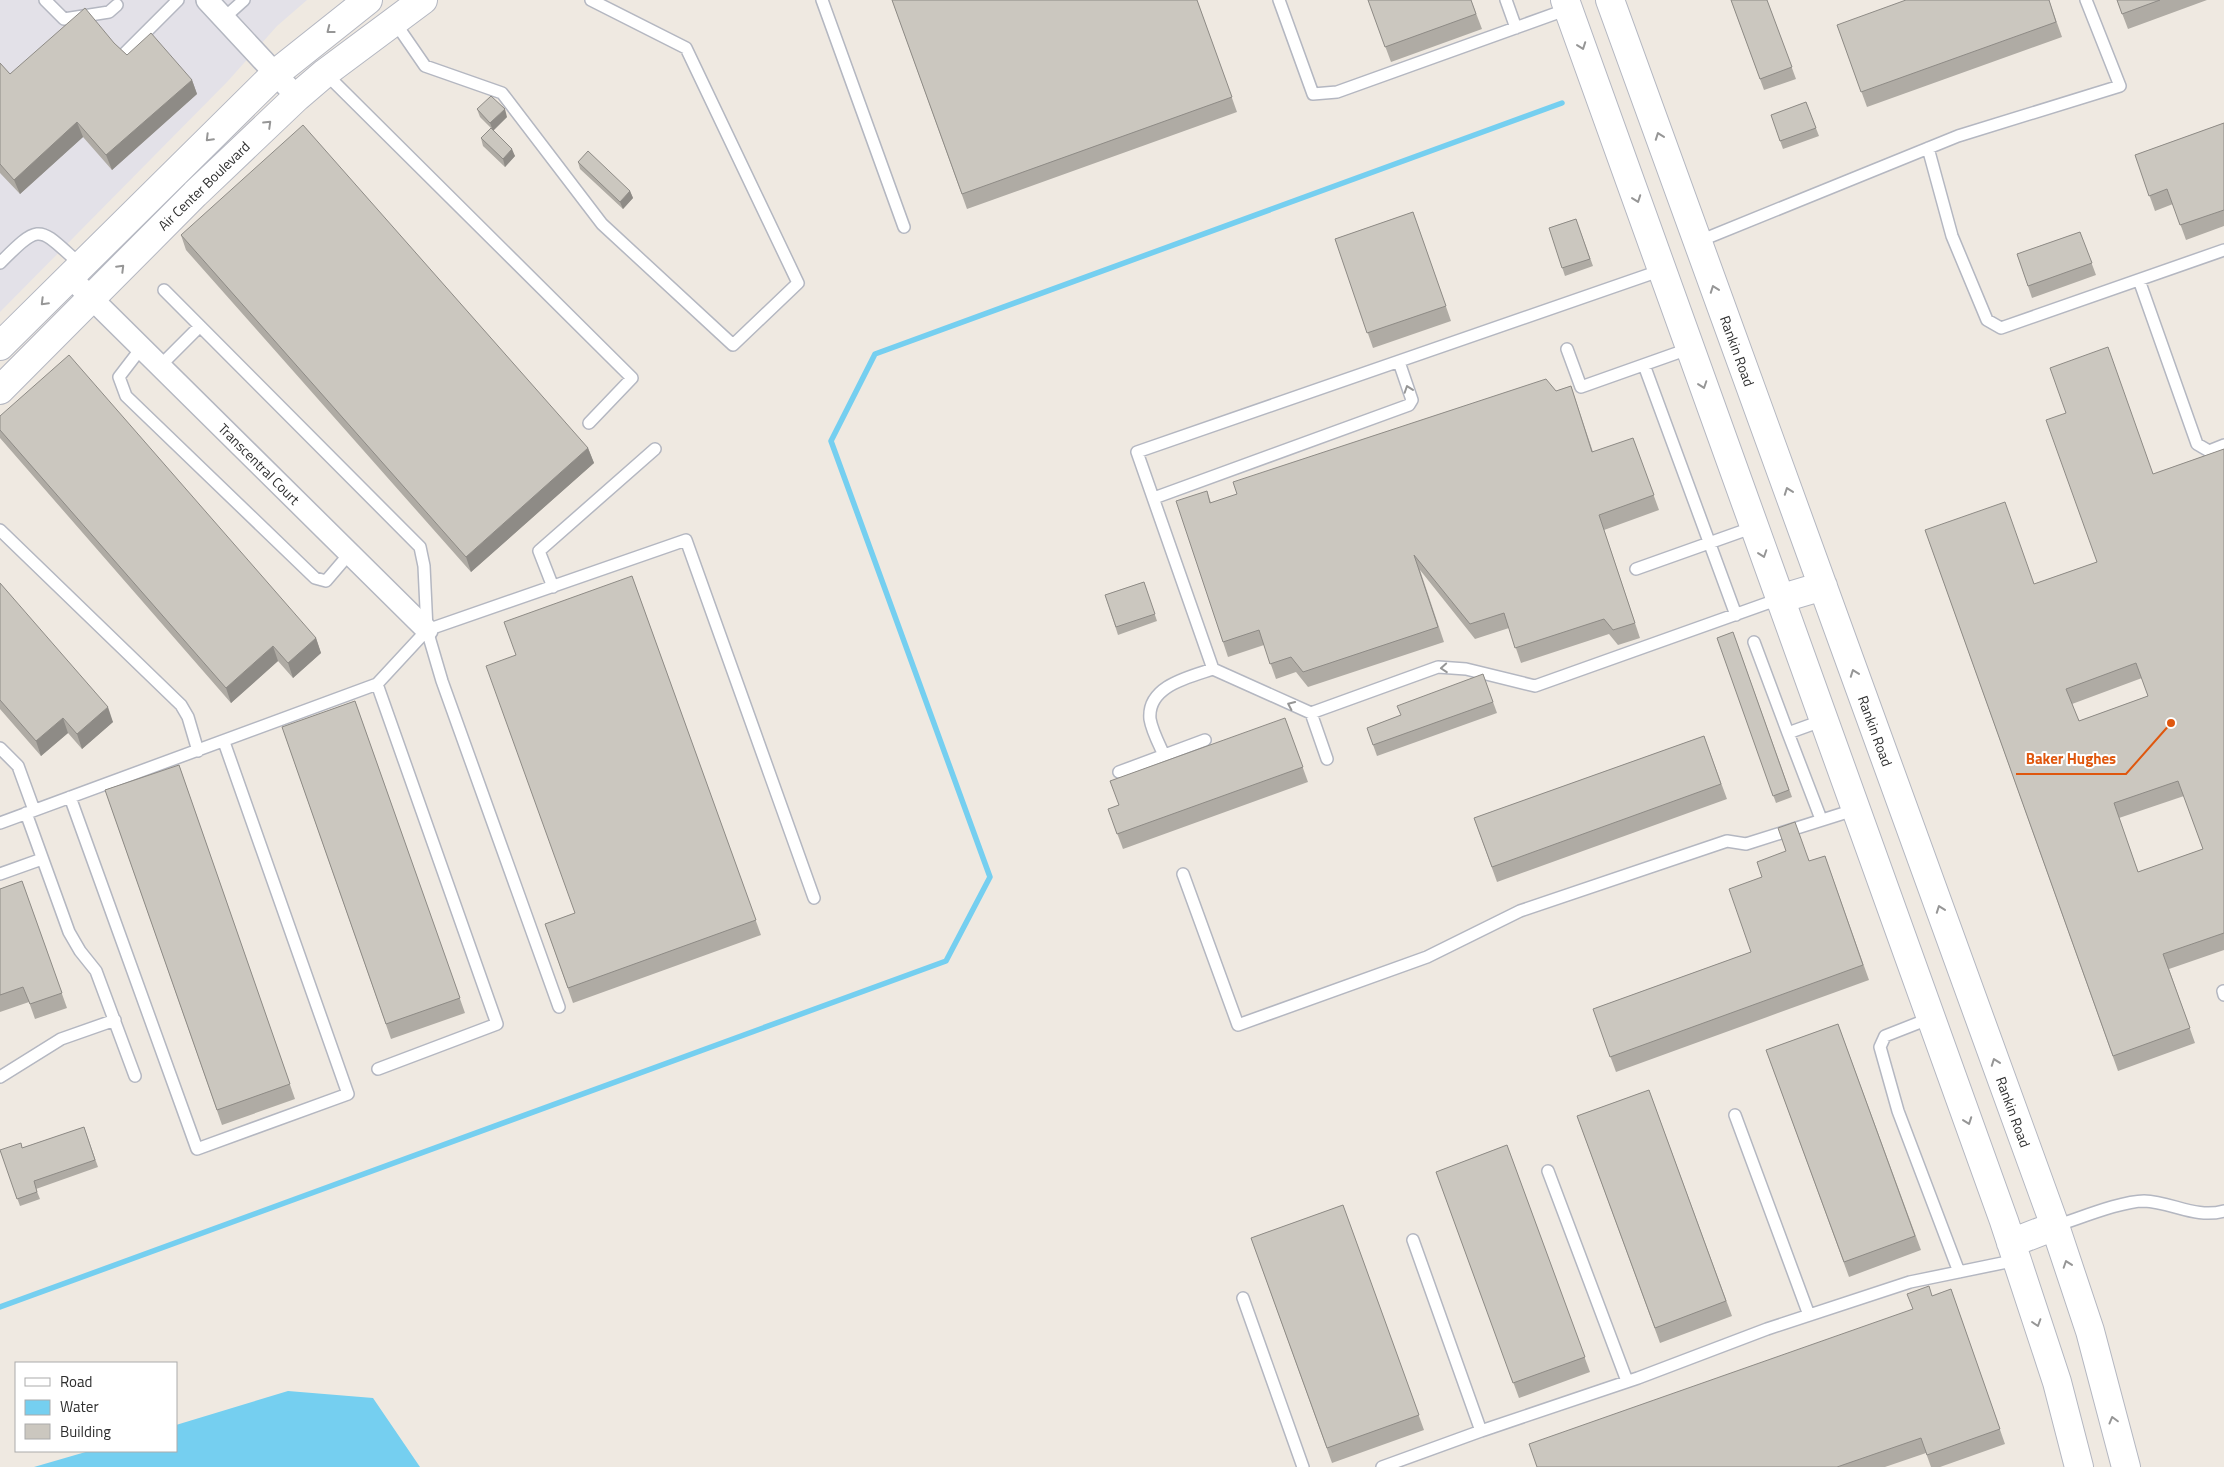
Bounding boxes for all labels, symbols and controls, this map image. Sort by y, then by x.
one-way arrow [327,25,336,33]
one-way arrow [1576,41,1586,50]
one-way arrow [262,121,271,130]
one-way arrow [1655,132,1665,141]
one-way arrow [206,133,215,142]
street label: Air Center Boulevard [153,136,254,235]
one-way arrow [1631,194,1641,202]
one-way arrow [115,265,124,274]
one-way arrow [1710,285,1720,293]
one-way arrow [41,296,50,305]
street label: Rankin Road [1715,313,1760,389]
one-way arrow [1698,380,1708,388]
one-way arrow [1404,386,1414,394]
street label: Transcentral Court [214,418,305,509]
one-way arrow [1784,487,1794,495]
one-way arrow [1758,550,1768,558]
one-way arrow [1440,662,1448,673]
one-way arrow [1850,669,1860,678]
street label: Rankin Road [1853,693,1898,769]
one-way arrow [1287,700,1296,711]
callout: Baker Hughes [2016,744,2126,774]
text: Baker Hughes [2026,747,2116,770]
one-way arrow [1936,905,1946,914]
one-way arrow [1991,1058,2001,1066]
street label: Rankin Road [1991,1074,2036,1150]
one-way arrow [1962,1116,1972,1124]
one-way arrow [2063,1260,2073,1269]
one-way arrow [2032,1318,2042,1326]
legend [15,1362,178,1452]
text: Road [60,1370,92,1393]
text: Water [60,1395,99,1418]
one-way arrow [2109,1416,2119,1424]
text: Building [60,1420,111,1443]

